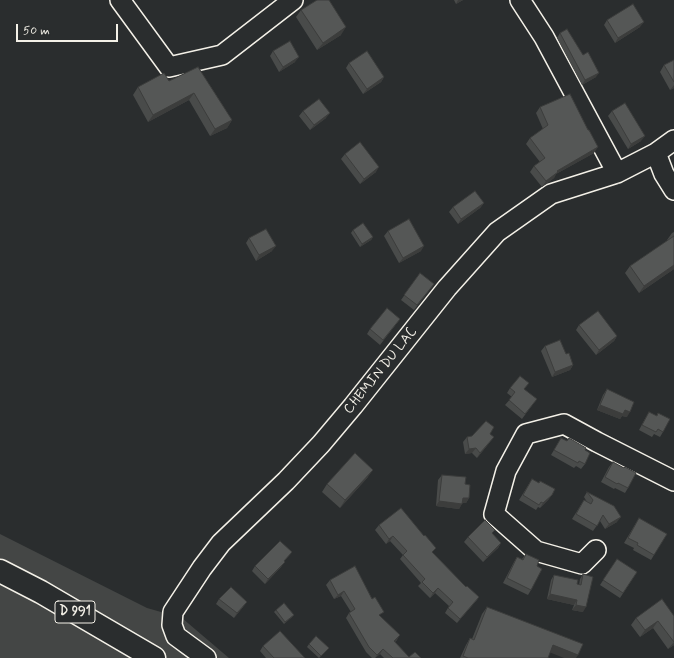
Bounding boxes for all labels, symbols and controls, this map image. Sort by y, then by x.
scale bar [18,16,120,42]
text: 50 m [23,23,50,39]
street label: CHEMIN DU LAC [341,324,421,418]
road number: D 991 [55,601,95,623]

